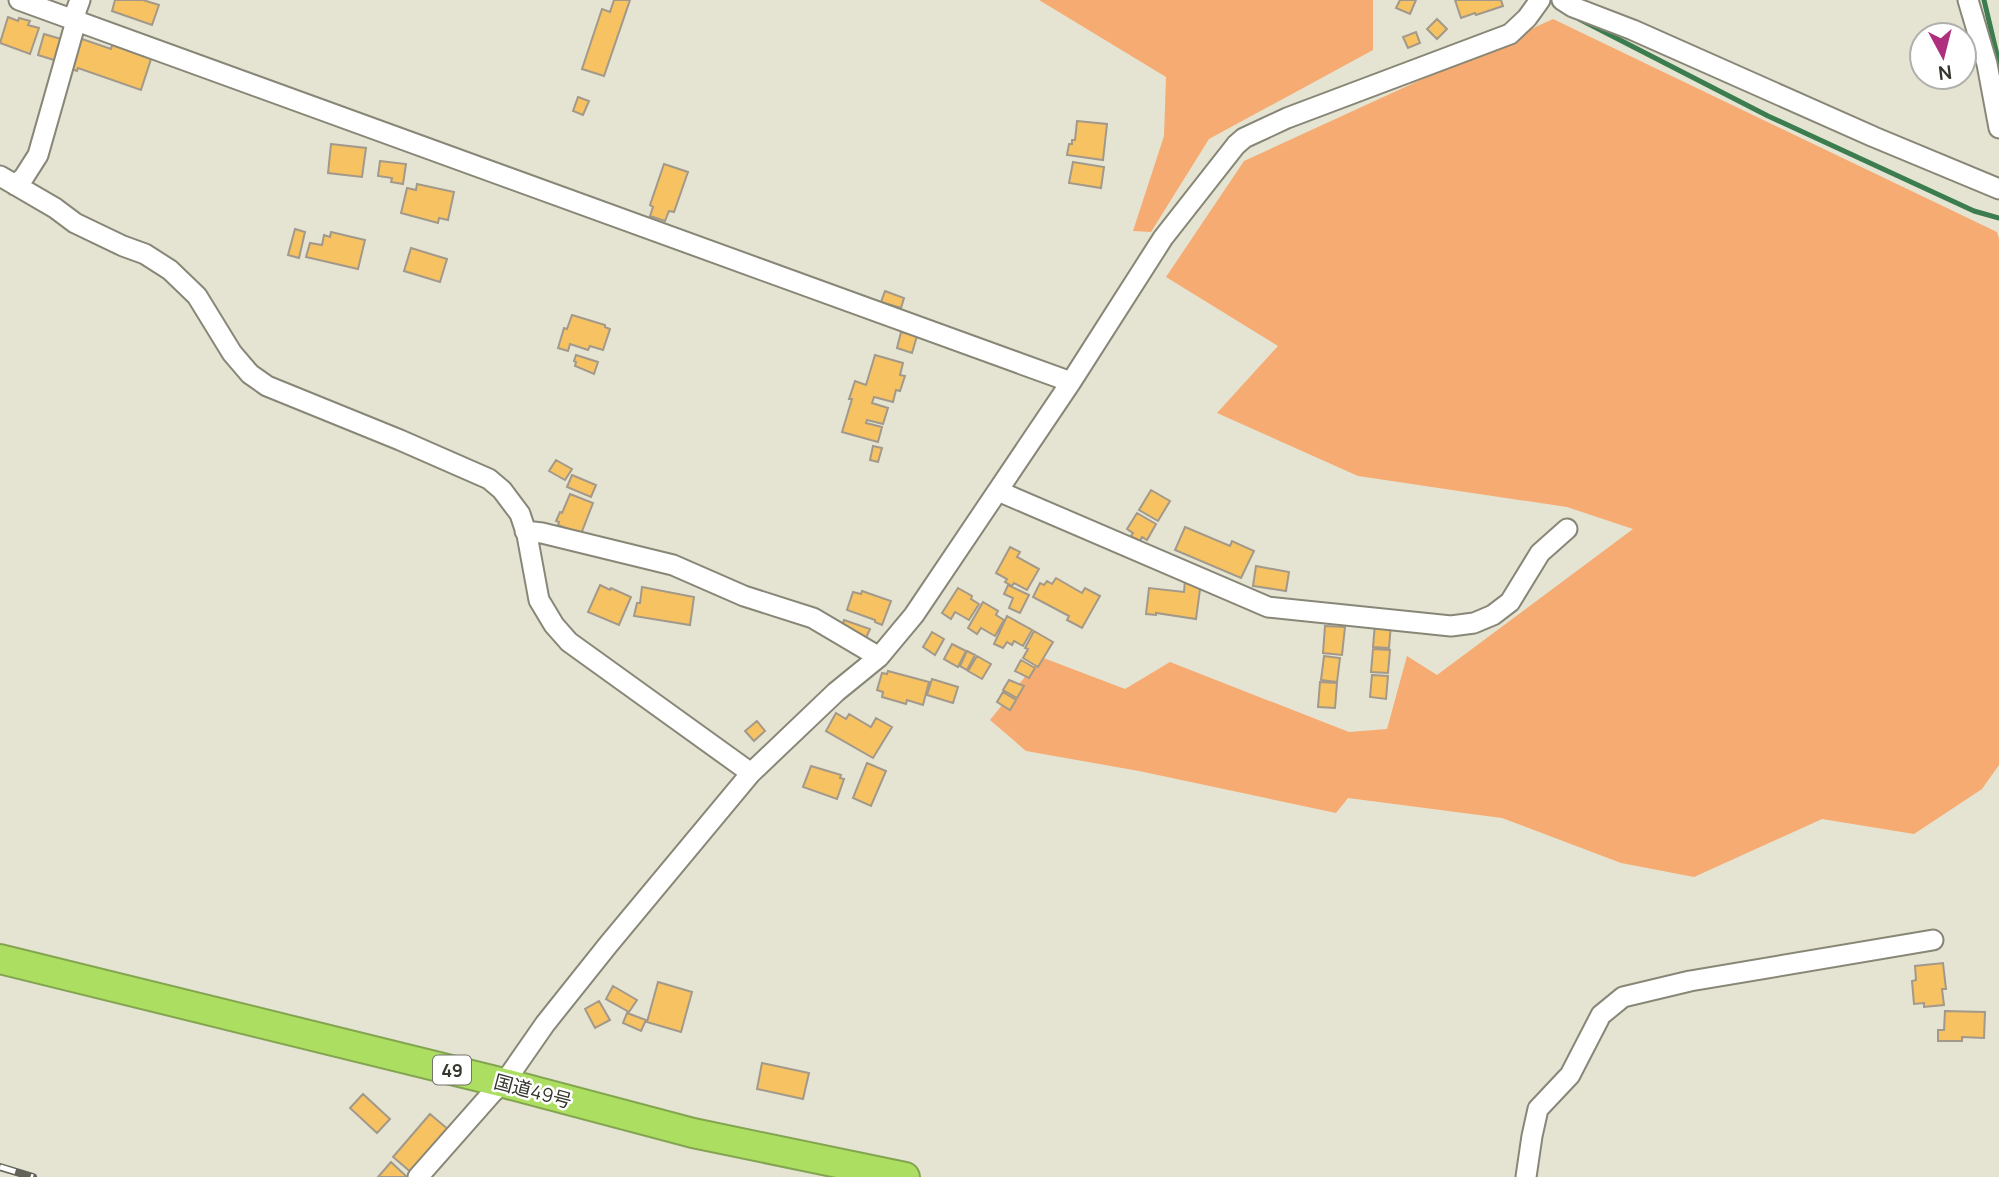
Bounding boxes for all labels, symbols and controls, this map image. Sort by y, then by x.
north arrow [1908,21,1978,91]
text: N [1937,59,1953,87]
road number: 49 [433,1056,471,1084]
street label: 国道49号 [491,1068,575,1114]

